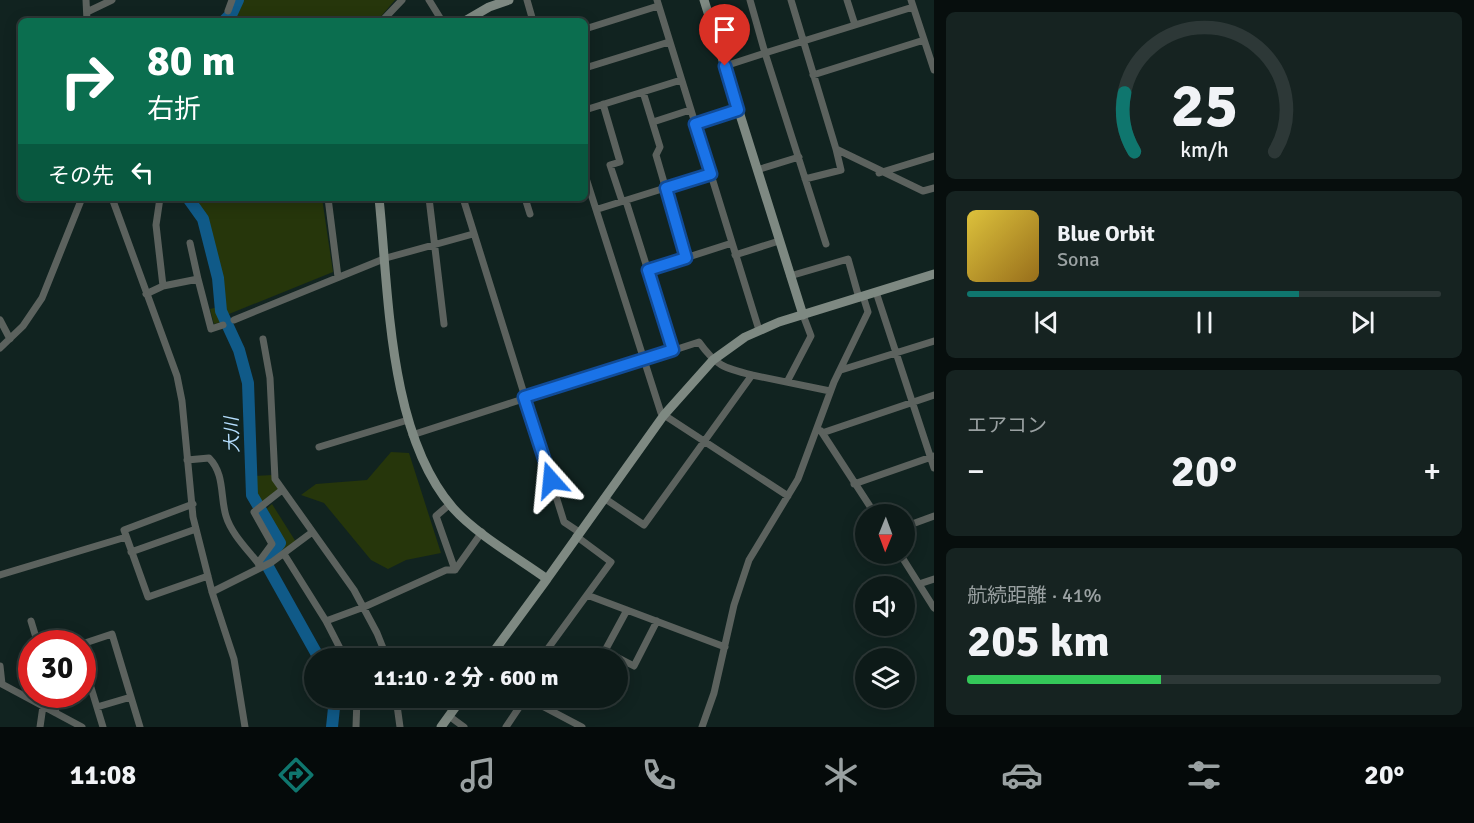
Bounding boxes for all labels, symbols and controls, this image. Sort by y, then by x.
pin [699,4,750,66]
icon: arrive [708,13,741,46]
text: 80 m [147,36,236,87]
icon: right [48,42,126,120]
text: 25 [1170,68,1238,145]
text: 右折 [147,93,201,126]
text: km/h [1180,138,1228,164]
icon: left [126,156,159,189]
text: その先 [48,162,114,189]
text: Blue Orbit [1057,220,1155,247]
text: Sona [1057,247,1100,272]
icon: previous [1030,306,1063,339]
icon: pause [1188,306,1221,339]
icon: next [1346,306,1379,339]
text: エアコン [967,413,1047,438]
water label: 大川 [220,415,244,453]
text: 20° [1171,444,1237,499]
position arrow [519,448,583,512]
text: − [967,451,985,492]
text: + [1423,451,1441,492]
north arrow [855,504,915,564]
map controls [855,504,915,708]
button: sound [855,576,915,636]
text: 航続距離 · 41% [967,583,1102,608]
text: 205 km [967,614,1110,669]
speed limit sign: 30 [18,630,96,708]
button: layers [855,648,915,708]
text: 11:10 · 2 分 · 600 m [374,664,558,691]
icon: directions [275,754,317,796]
icon: music [457,754,499,796]
icon: phone [638,754,680,796]
icon: climate [820,754,862,796]
icon: car [1001,754,1043,796]
icon: filters [1183,754,1225,796]
text: 11:08 [70,759,136,792]
text: 20° [1364,759,1404,792]

